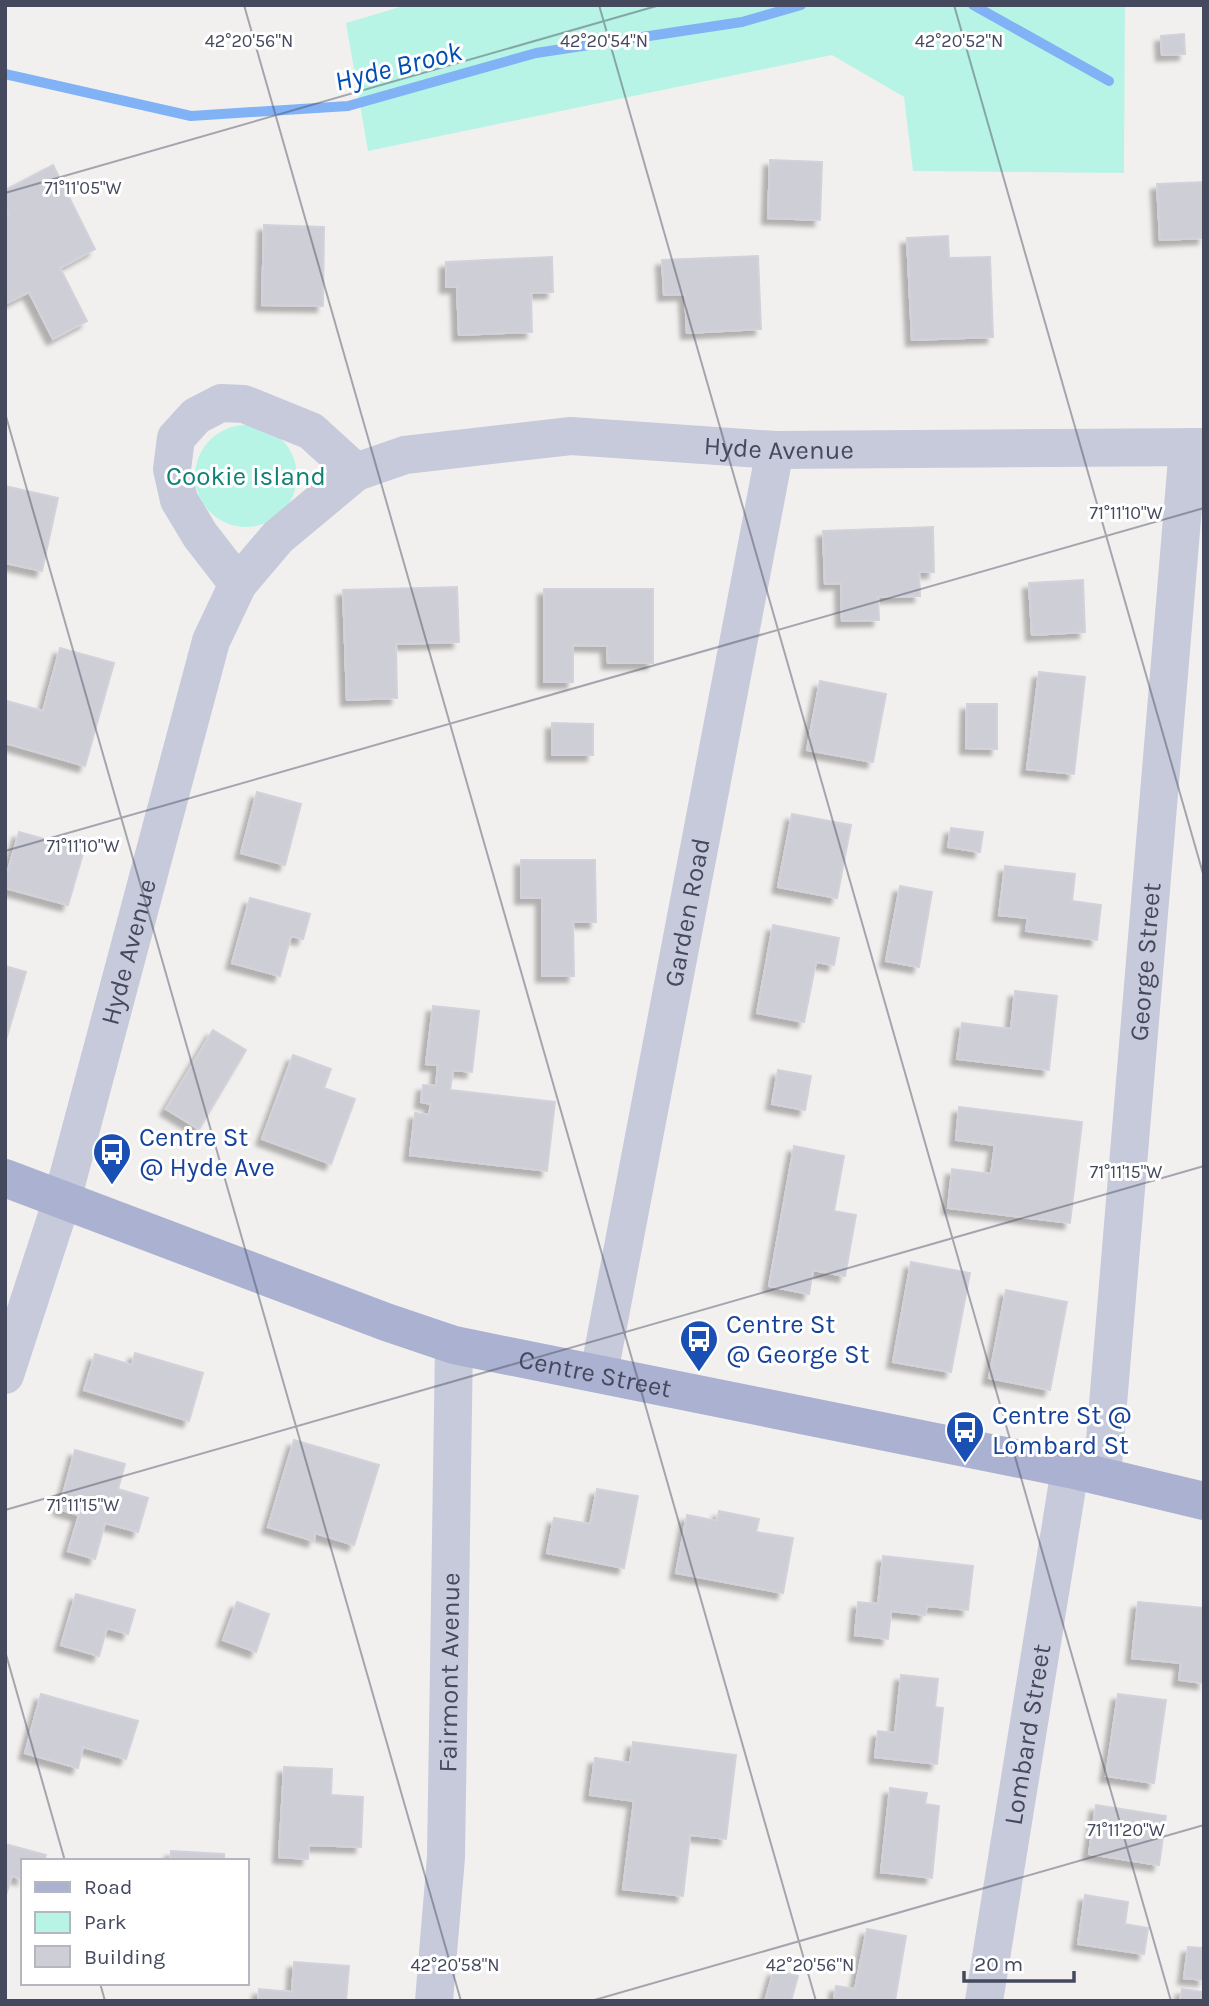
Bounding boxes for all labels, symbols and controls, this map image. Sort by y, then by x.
text: 42°20'56"N [205,30,293,52]
text: 42°20'54"N [560,30,648,52]
text: 42°20'52"N [915,30,1003,52]
water label: Hyde Brook [331,34,466,98]
text: 71°11'05"W [44,177,122,199]
street label: Hyde Avenue [703,430,854,466]
park label: Cookie Island [166,461,326,492]
text: 71°11'10"W [1089,502,1163,524]
text: 71°11'10"W [46,835,120,857]
street label: Garden Road [657,835,716,989]
street label: Hyde Avenue [94,875,162,1028]
street label: George Street [1123,881,1167,1042]
place label: Centre St @ Hyde Ave [139,1122,275,1183]
bus stop icon: Centre St @ Hyde Ave [91,1131,133,1186]
text: 71°11'15"W [1090,1161,1162,1183]
place label: Centre St @ George St [726,1309,870,1370]
bus stop icon: Centre St @ George St [678,1318,720,1373]
street label: Centre Street [516,1343,674,1404]
place label: Centre St @ Lombard St [992,1400,1132,1461]
bus stop icon: Centre St @ Lombard St [944,1409,986,1464]
text: 71°11'15"W [47,1494,119,1516]
street label: Fairmont Avenue [432,1572,466,1773]
street label: Lombard Street [997,1642,1057,1827]
text: 71°11'20"W [1087,1819,1165,1841]
legend [21,1859,248,1985]
text: Road [84,1875,132,1899]
text: Park [84,1910,127,1934]
scale bar [964,1940,1074,1984]
text: Building [84,1945,165,1969]
text: 20 m [974,1952,1023,1976]
text: 42°20'58"N [410,1954,500,1976]
text: 42°20'56"N [766,1954,854,1976]

